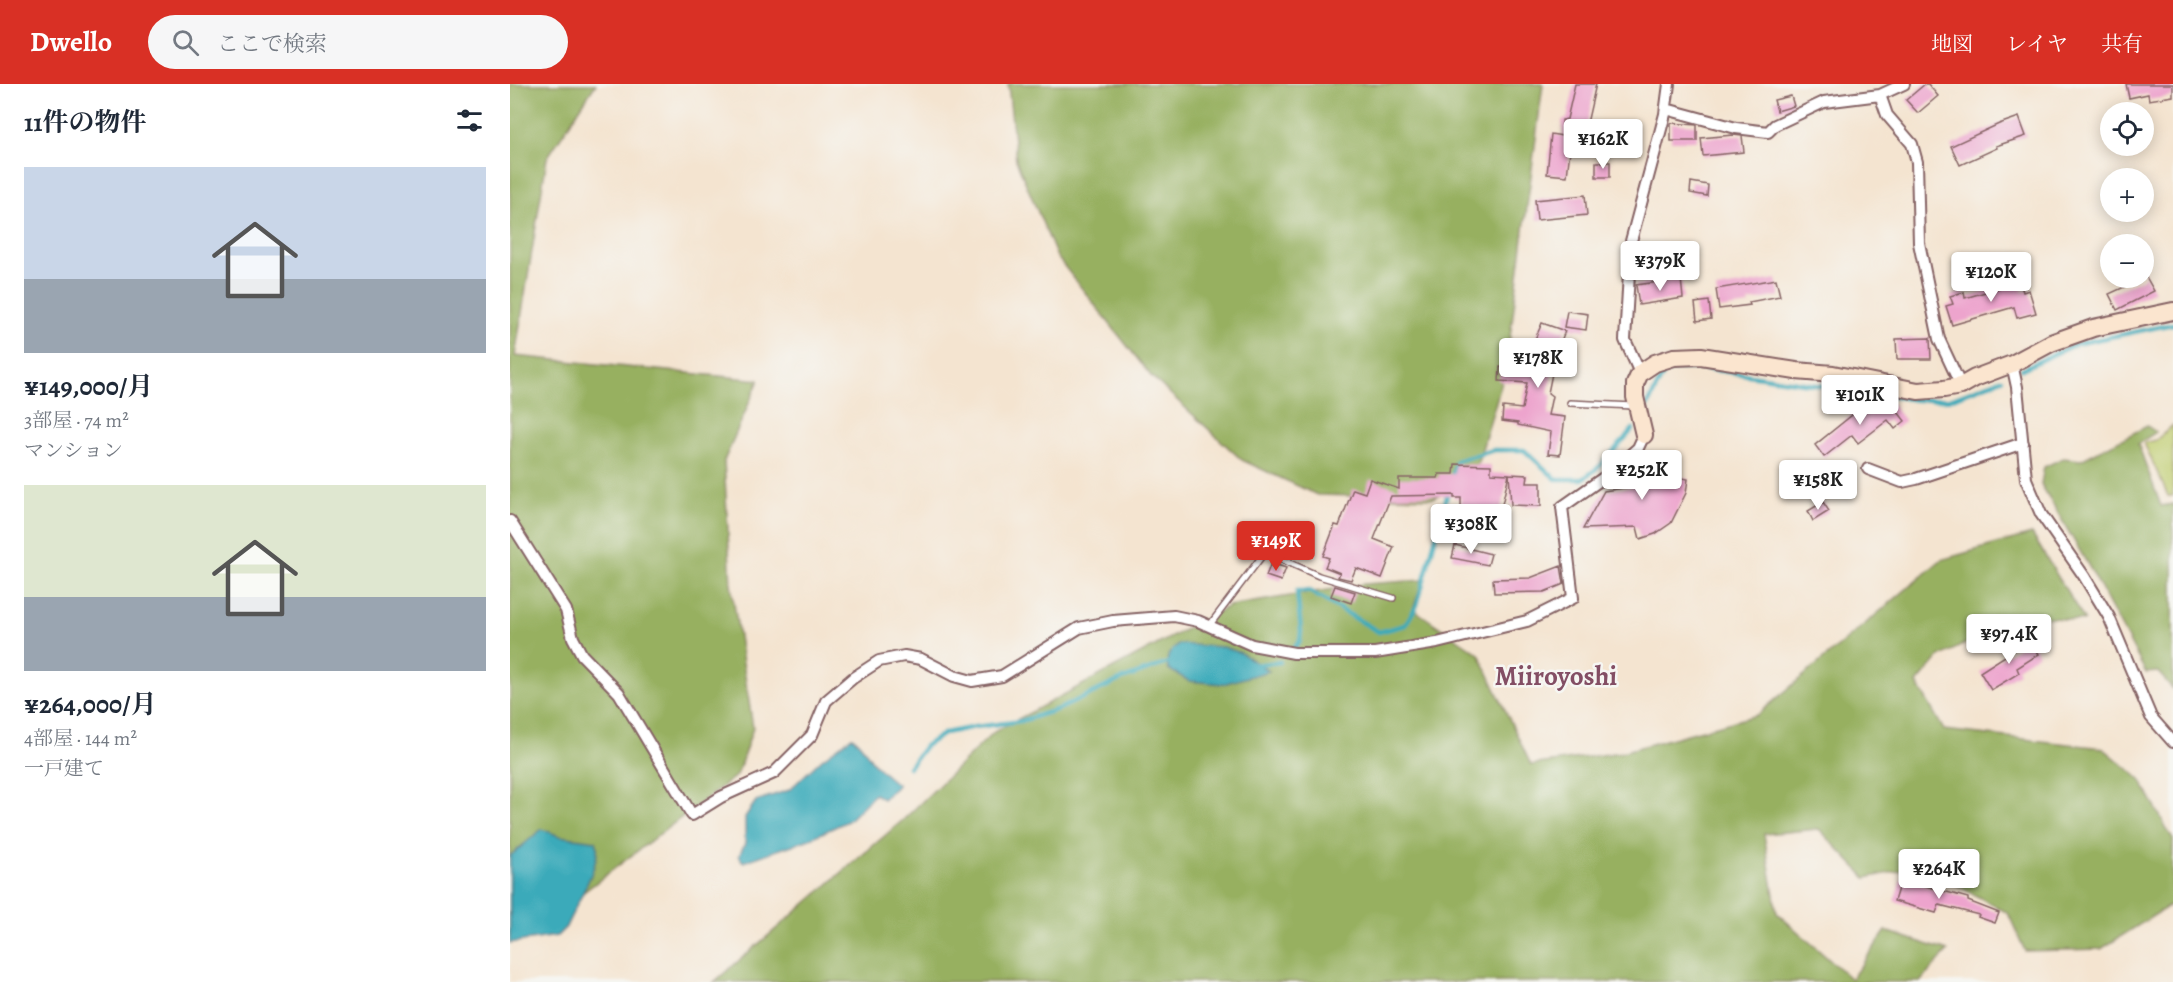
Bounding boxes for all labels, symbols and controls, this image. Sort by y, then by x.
search box [148,15,568,69]
text: Dwello [30,23,112,61]
icon: search [169,26,202,59]
text: ここで検索 [217,29,327,59]
text: 地図 [1931,30,1973,58]
text: レイヤ [2006,30,2068,58]
text: 共有 [2101,30,2143,58]
map controls [2100,102,2154,288]
button: locate [2100,102,2154,156]
icon: filters [453,104,486,137]
text: 11件の物件 [24,105,147,140]
pin: ¥162K [1561,119,1645,170]
text: ¥162K [1578,125,1628,152]
button: + [2100,168,2154,222]
icon: home [201,206,309,314]
button: − [2100,234,2154,288]
pin: ¥379K [1618,241,1702,292]
text: ¥379K [1634,247,1686,274]
pin: ¥120K [1949,252,2033,303]
text: ¥120K [1965,258,2017,285]
pin: ¥178K [1496,338,1580,389]
text: ¥178K [1513,344,1563,371]
text: ¥149,000/月 [24,369,153,404]
pin: ¥101K [1818,375,1902,426]
text: ¥101K [1836,381,1885,408]
text: 3部屋 · 74 m² [24,407,129,434]
text: マンション [24,437,123,464]
pin: ¥252K [1600,450,1684,501]
text: ¥252K [1616,456,1668,483]
pin: ¥158K [1776,460,1860,511]
text: ¥158K [1793,466,1843,493]
pin: ¥308K [1429,504,1513,555]
text: ¥308K [1445,510,1497,537]
pin: ¥149K [1234,521,1318,572]
icon: home [201,524,309,632]
text: ¥149K [1251,527,1301,554]
pin: ¥97.4K [1960,614,2058,665]
text: ¥97.4K [1980,620,2038,647]
district label: Miiroyoshi [1495,658,1617,694]
text: ¥264,000/月 [24,687,157,722]
text: 4部屋 · 144 m² [24,725,137,752]
text: 一戸建て [24,755,104,782]
pin: ¥264K [1897,849,1981,900]
text: ¥264K [1912,855,1966,882]

